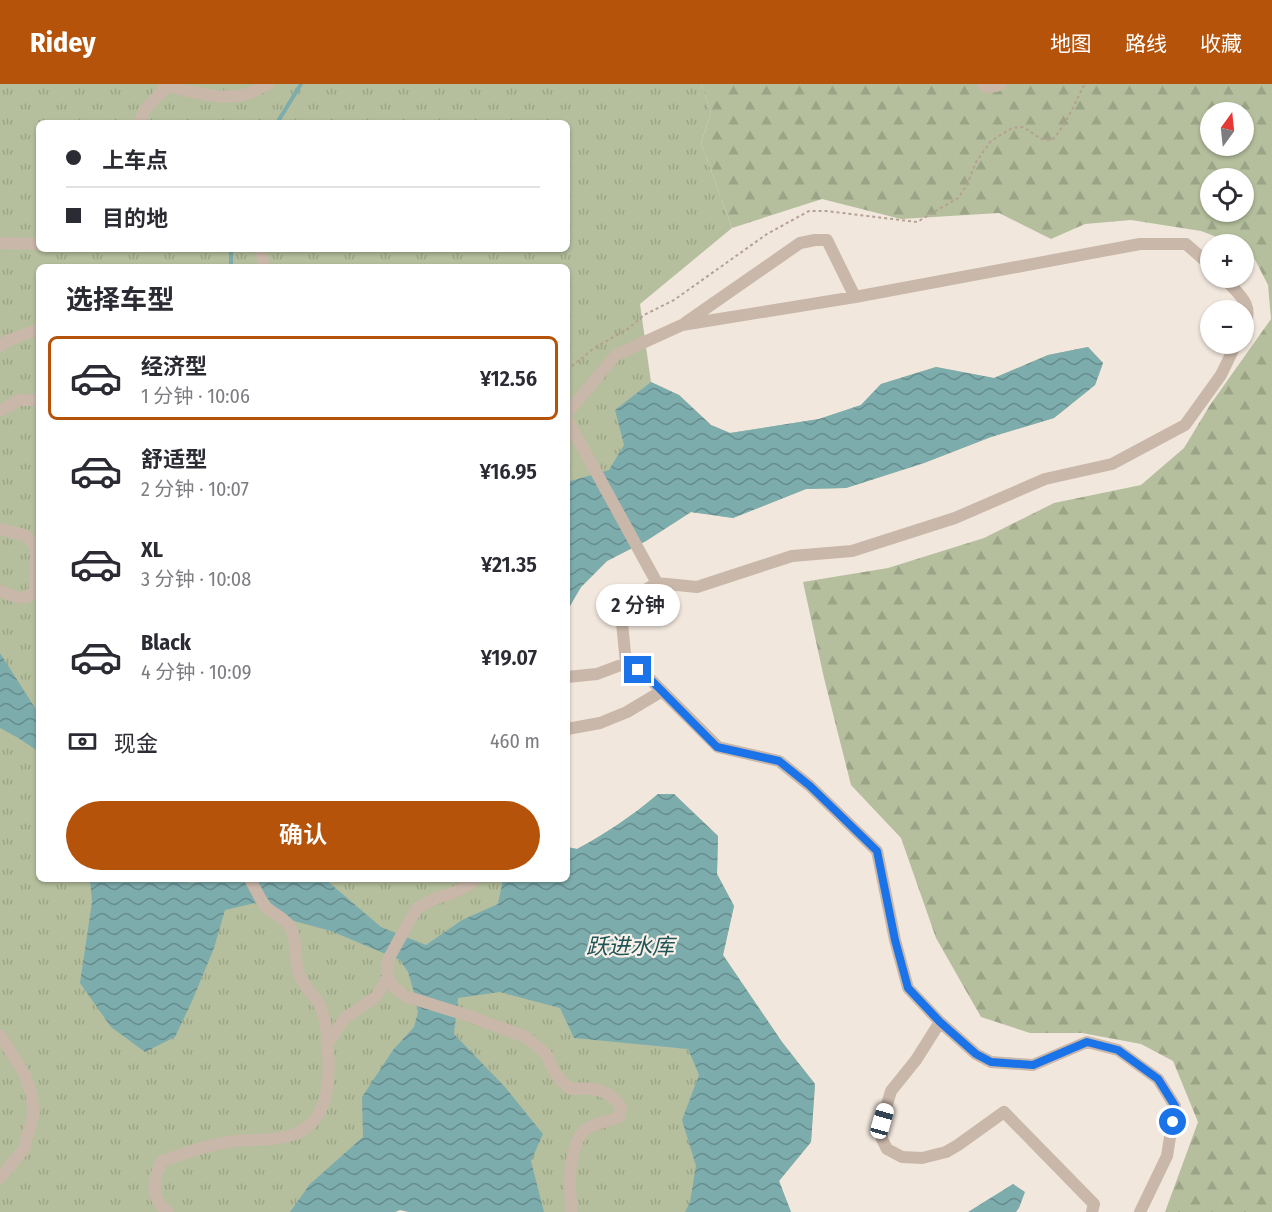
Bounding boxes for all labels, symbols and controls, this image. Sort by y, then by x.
text: Ridey [30,26,96,59]
text: 地图 [1050,31,1092,57]
text: 路线 [1125,31,1167,57]
text: 收藏 [1200,31,1242,57]
north arrow [1200,102,1254,156]
map controls [1200,102,1254,354]
text: 上车点 [102,147,168,174]
button: locate [1200,168,1254,222]
text: 目的地 [102,205,168,232]
button: + [1200,234,1254,288]
text: 选择车型 [66,284,174,316]
button: − [1200,300,1254,354]
icon: car [69,351,123,405]
text: 经济型 [141,353,207,380]
text: ¥12.56 [480,365,537,392]
text: 1 分钟 · 10:06 [141,384,250,408]
icon: car [69,444,123,498]
text: 舒适型 [141,446,207,473]
text: ¥16.95 [480,458,537,485]
text: 2 分钟 · 10:07 [141,477,249,501]
text: XL [141,536,163,563]
icon: car [69,537,123,591]
text: ¥21.35 [481,551,537,578]
text: 3 分钟 · 10:08 [141,567,251,591]
callout: 2 分钟 [596,583,680,625]
text: 2 分钟 [611,593,665,617]
text: Black [141,629,191,656]
icon: car [69,630,123,684]
text: ¥19.07 [481,644,537,671]
route end [624,656,651,683]
text: 4 分钟 · 10:09 [141,660,251,684]
icon: cash [66,725,99,758]
text: 460 m [490,729,540,753]
text: 现金 [114,730,158,757]
button: 确认 [66,801,540,870]
water label: 跃进水库 [586,933,678,960]
car [868,1101,896,1141]
route start [1159,1108,1186,1135]

